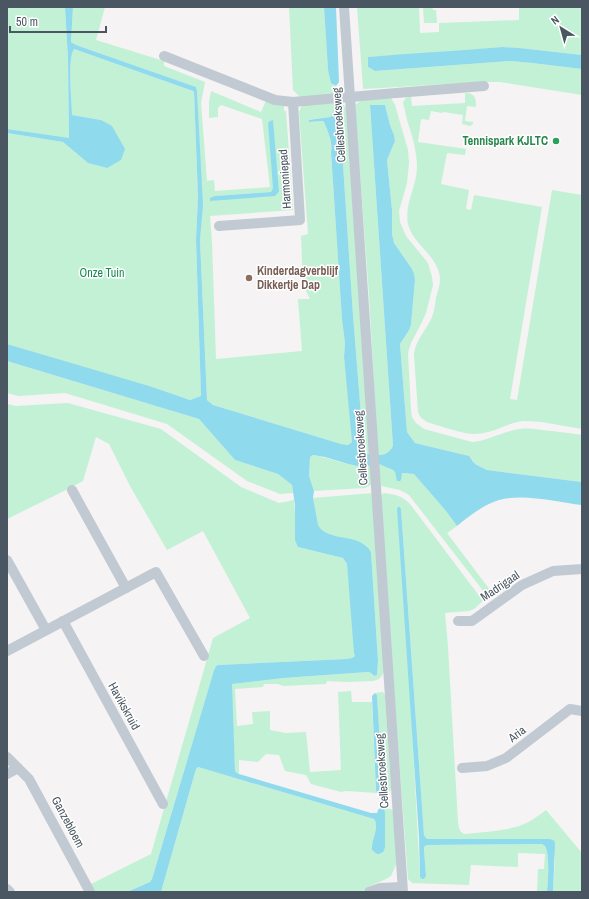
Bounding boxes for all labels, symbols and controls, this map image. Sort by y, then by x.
scale bar [10,8,106,34]
north arrow [541,8,581,48]
text: N [548,12,562,28]
text: 50 m [16,14,38,30]
street label: Cellesbroeksweg [328,87,350,163]
place label: Tennispark KJLTC [462,133,548,149]
marker: Tennispark KJLTC [551,136,561,146]
street label: Harmoniepad [275,149,295,209]
place label: Kinderdagverblijf Dikkertje Dap [257,263,339,293]
park label: Onze Tuin [80,265,124,281]
marker: Kinderdagverblijf Dikkertje Dap [244,273,254,283]
street label: Cellesbroeksweg [350,410,372,486]
street label: Madrigaal [477,567,523,605]
street label: Havikskruid [104,679,144,733]
street label: Aria [504,722,529,746]
street label: Cellesbroeksweg [371,733,393,809]
street label: Ganzebloem [48,794,88,850]

